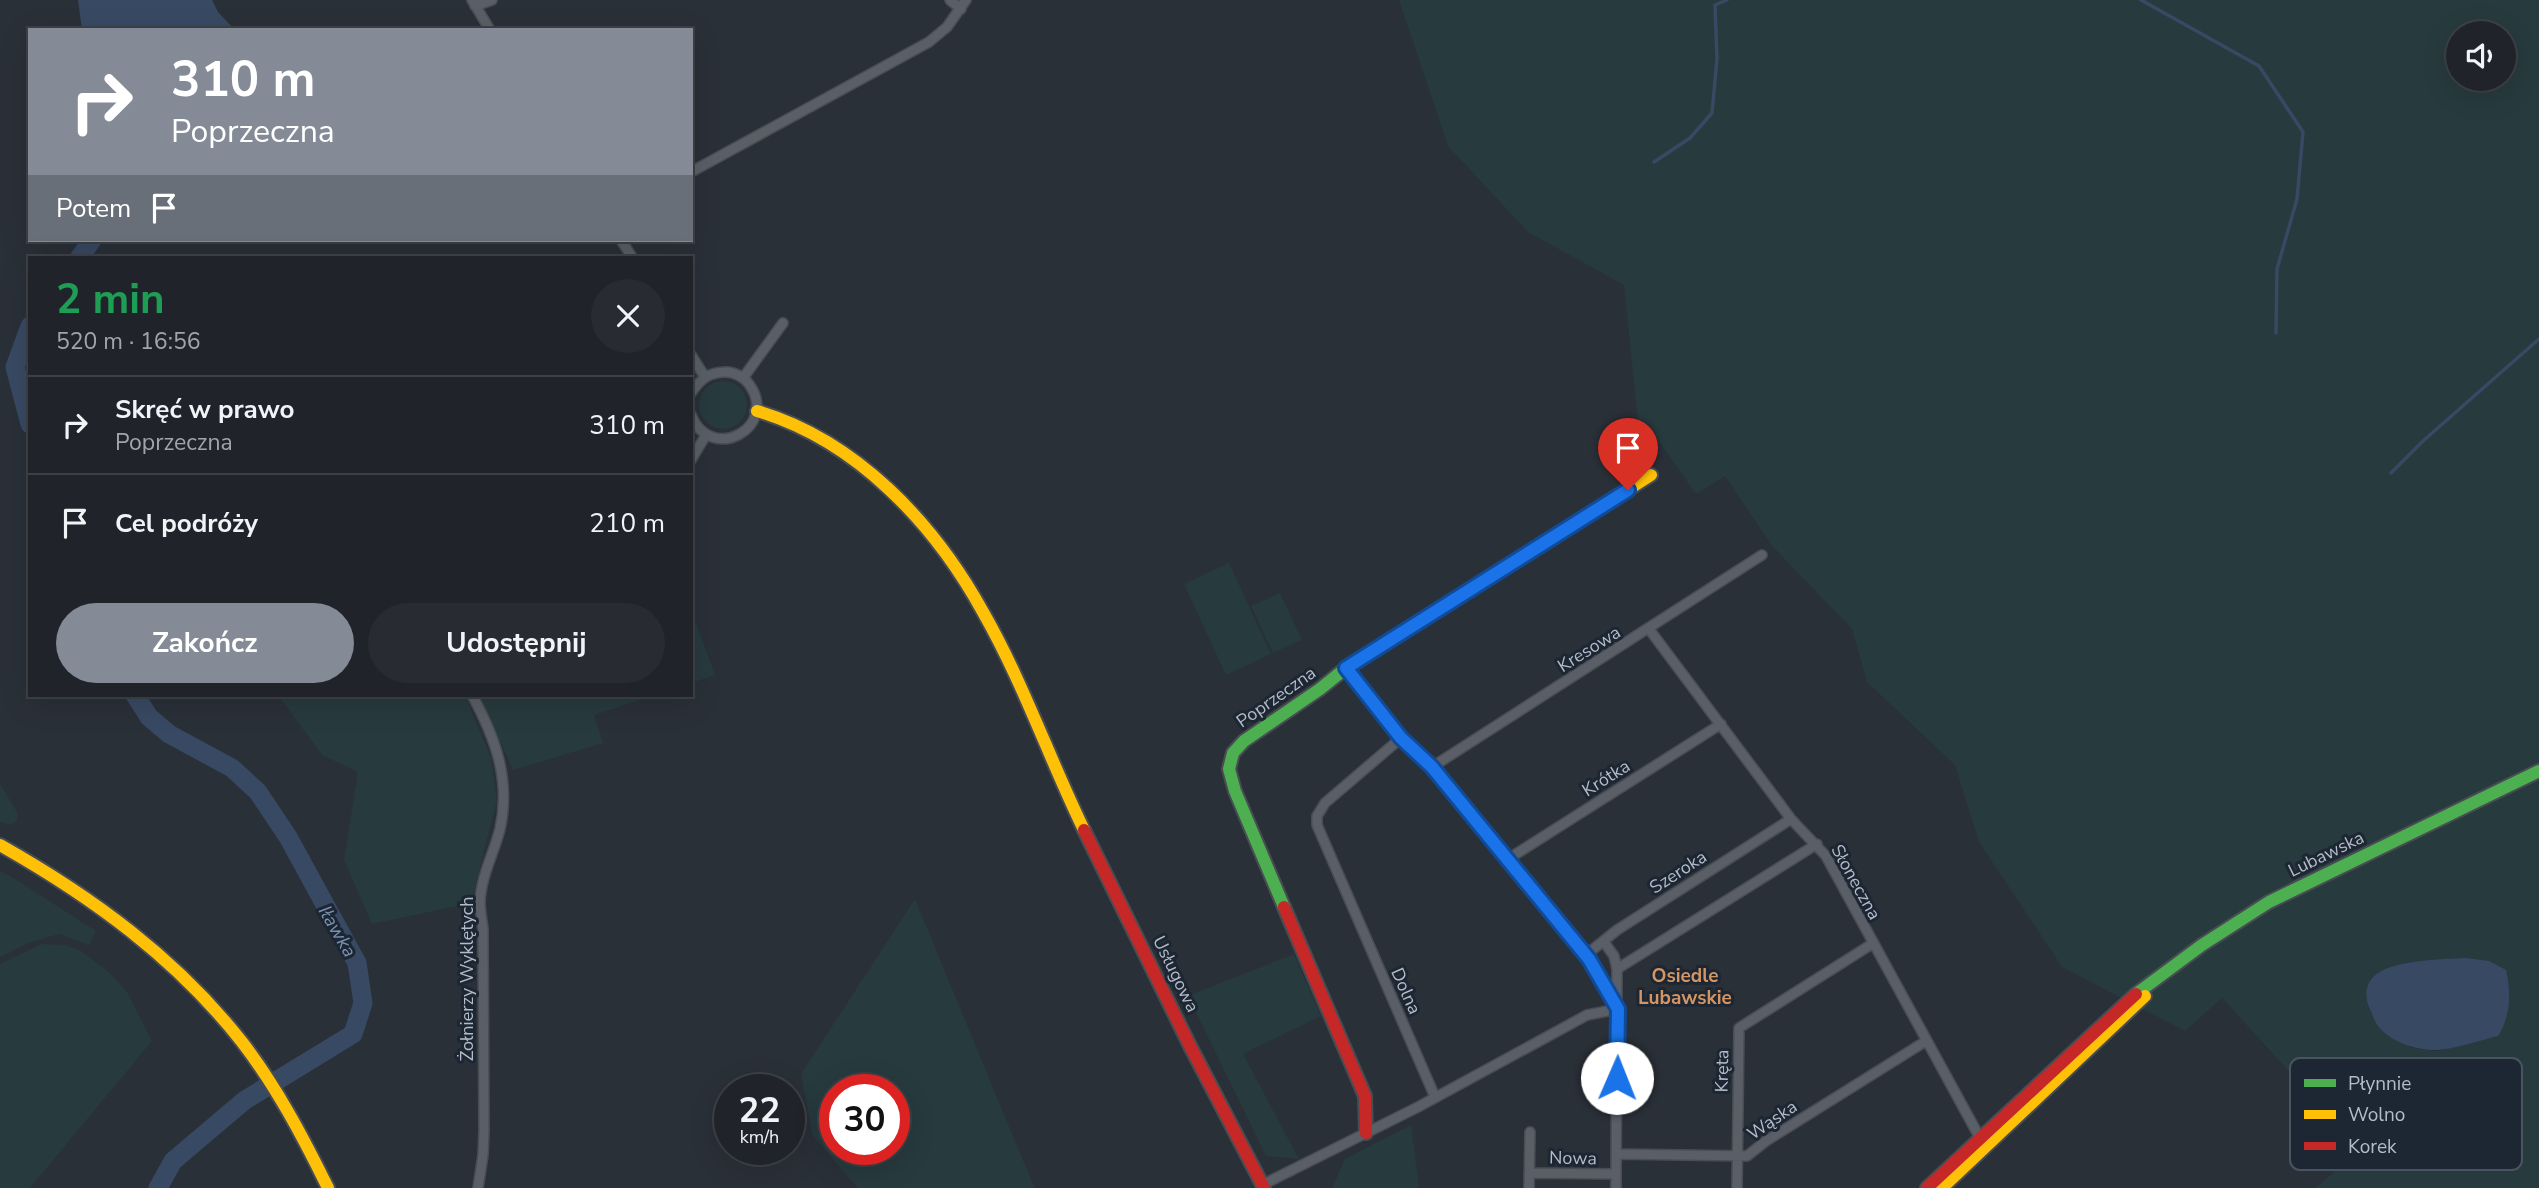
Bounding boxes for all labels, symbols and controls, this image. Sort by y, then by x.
map controls [2446,21,2516,91]
button: sound [2446,21,2516,91]
text: 310 m [171,46,315,113]
icon: right [56,56,147,147]
text: Poprzeczna [171,110,335,153]
icon: arrive [145,189,183,227]
text: Potem [56,191,131,226]
text: 2 min [56,271,165,328]
button: close [591,279,665,353]
text: 520 m · 16:56 [56,326,201,357]
text: Skręć w prawo [115,392,295,427]
icon: right [56,406,94,444]
text: 310 m [589,408,665,443]
pin [1598,418,1658,490]
text: Poprzeczna [115,427,233,458]
icon: arrive [1609,429,1647,467]
icon: arrive [56,504,94,542]
text: Cel podróży [115,506,258,541]
text: 210 m [589,506,665,541]
button: Zakończ [56,603,354,683]
button: Udostępnij [368,603,665,683]
street label: Kresowa [1553,620,1625,678]
street label: Poprzeczna [1231,661,1321,733]
street label: Krótka [1577,754,1635,802]
street label: Lubawska [2284,825,2368,883]
street label: Słoneczna [1825,840,1887,924]
street label: Szeroka [1645,845,1711,899]
street label: Żołnierzy Wyklętych [455,897,479,1061]
water label: Iławka [312,901,362,962]
street label: Usługowa [1147,932,1205,1016]
district label: Osiedle Lubawskie [1638,963,1732,1011]
street label: Dolna [1385,964,1427,1018]
position arrow [1580,1041,1654,1115]
street label: Kręta [1710,1049,1734,1093]
legend [2290,1058,2522,1170]
text: Płynnie [2348,1071,2411,1097]
speed limit sign: 30 [819,1074,910,1165]
text: 22 [738,1087,781,1134]
street label: Wąska [1742,1095,1802,1145]
text: Wolno [2348,1102,2405,1128]
text: km/h [740,1125,779,1149]
text: Korek [2348,1134,2397,1160]
street label: Nowa [1549,1146,1597,1170]

